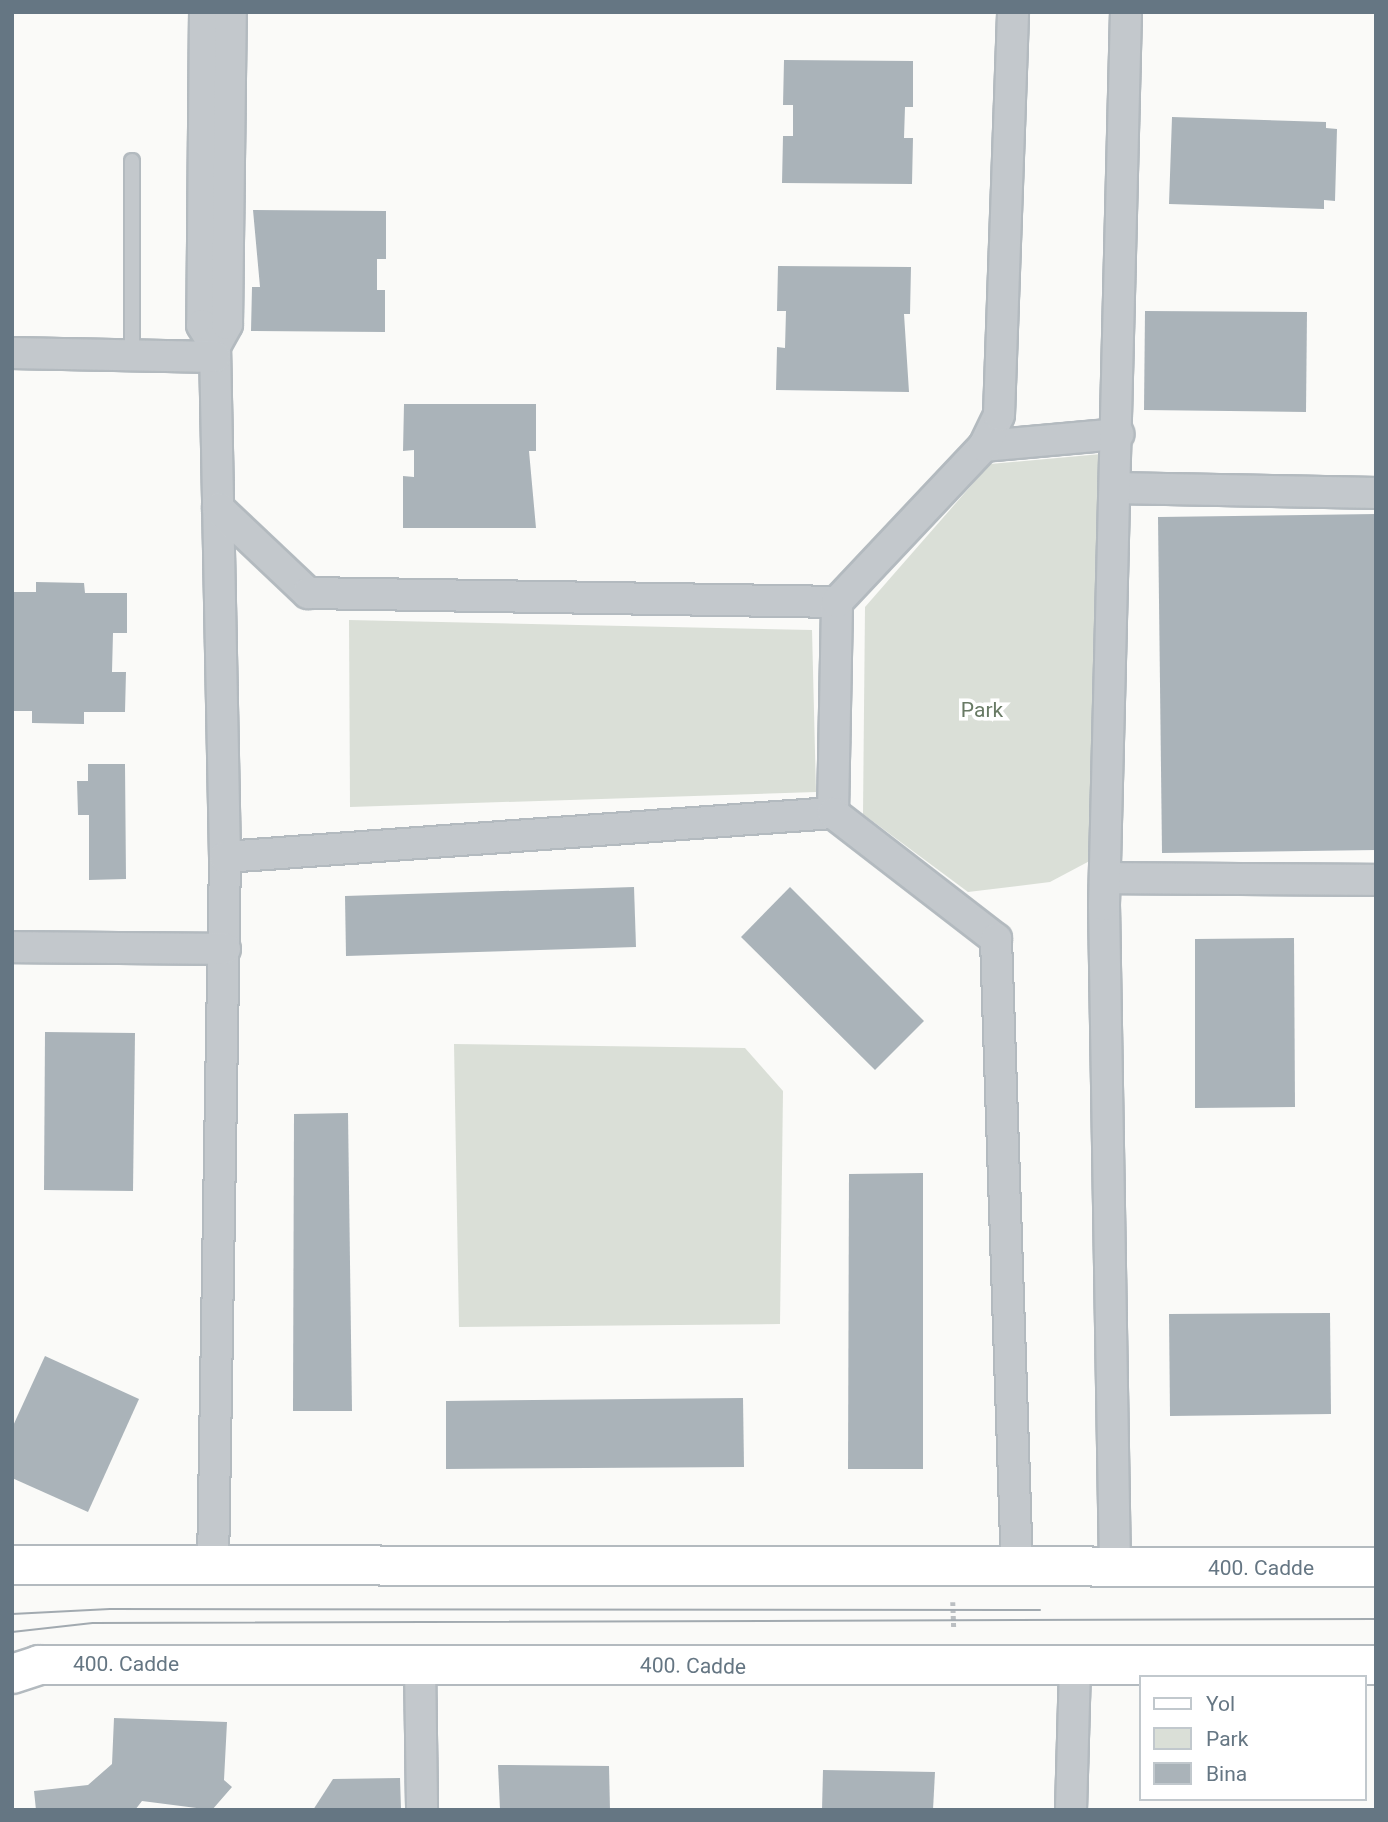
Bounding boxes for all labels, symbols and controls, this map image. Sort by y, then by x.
park label: Park [961,697,1003,723]
street label: 400. Cadde [1208,1555,1314,1581]
street label: 400. Cadde [73,1651,179,1677]
street label: 400. Cadde [640,1652,746,1680]
legend [1140,1675,1367,1801]
text: Yol [1206,1692,1235,1716]
text: Park [1206,1727,1248,1751]
text: Bina [1206,1762,1247,1786]

